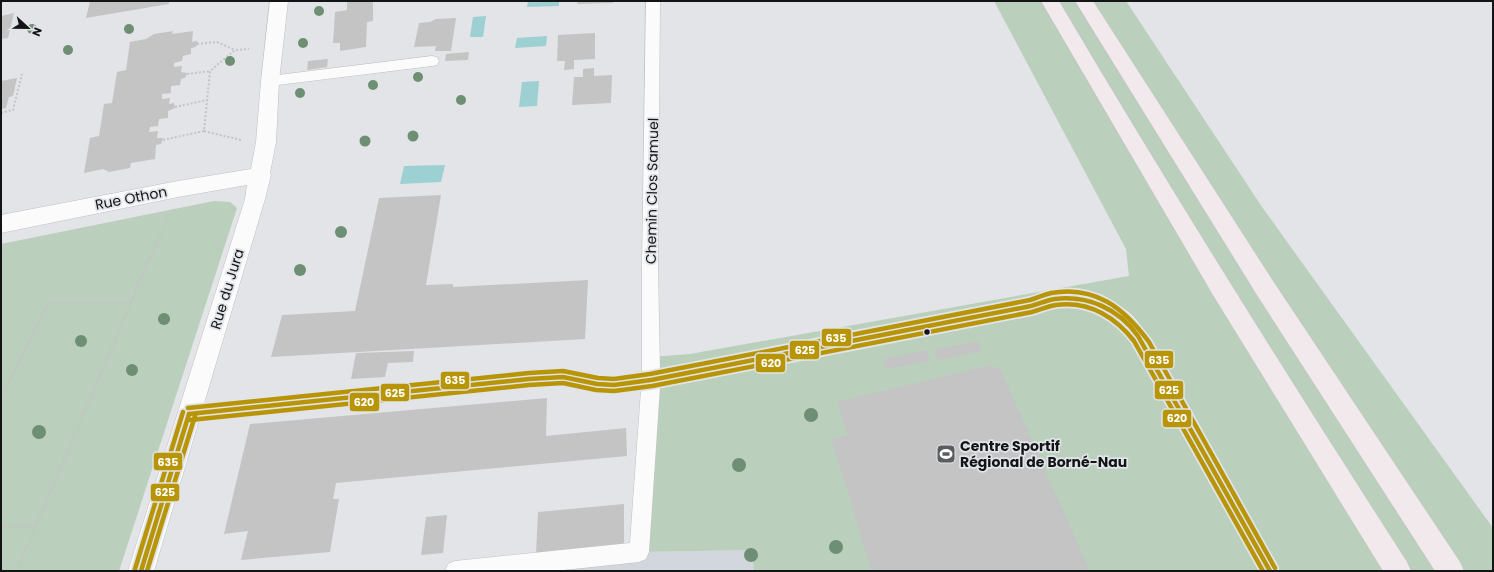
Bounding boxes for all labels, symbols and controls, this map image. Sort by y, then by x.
north arrow [8,8,48,48]
text: N [28,25,46,39]
street label: Chemin Clos Samuel [641,118,663,264]
street label: Rue Othon [93,181,169,215]
street label: Rue du Jura [205,246,249,332]
unlabelled marker [922,327,932,337]
line badge: 635 [821,328,852,347]
text: 635 [826,330,846,346]
line badge: 625 [789,340,820,360]
text: 625 [795,342,815,358]
line badge: 635 [1144,350,1174,369]
text: 635 [1149,352,1169,368]
line badge: 620 [755,353,786,373]
text: 620 [761,355,781,371]
line badge: 635 [440,371,470,390]
text: 635 [445,372,465,388]
line badge: 625 [1154,380,1184,400]
text: 625 [1159,382,1179,398]
line badge: 625 [380,383,410,402]
text: 625 [385,385,405,401]
line badge: 620 [349,392,380,412]
text: 620 [354,394,374,410]
line badge: 620 [1162,409,1192,428]
text: 620 [1167,410,1187,426]
place label: Centre Sportif Régional de Borné-Nau [960,436,1127,472]
sports icon: Centre Sportif Régional de Borné-Nau [935,443,957,465]
line badge: 635 [153,452,183,471]
text: 635 [158,454,178,470]
line badge: 625 [150,483,180,502]
text: 625 [155,484,175,500]

